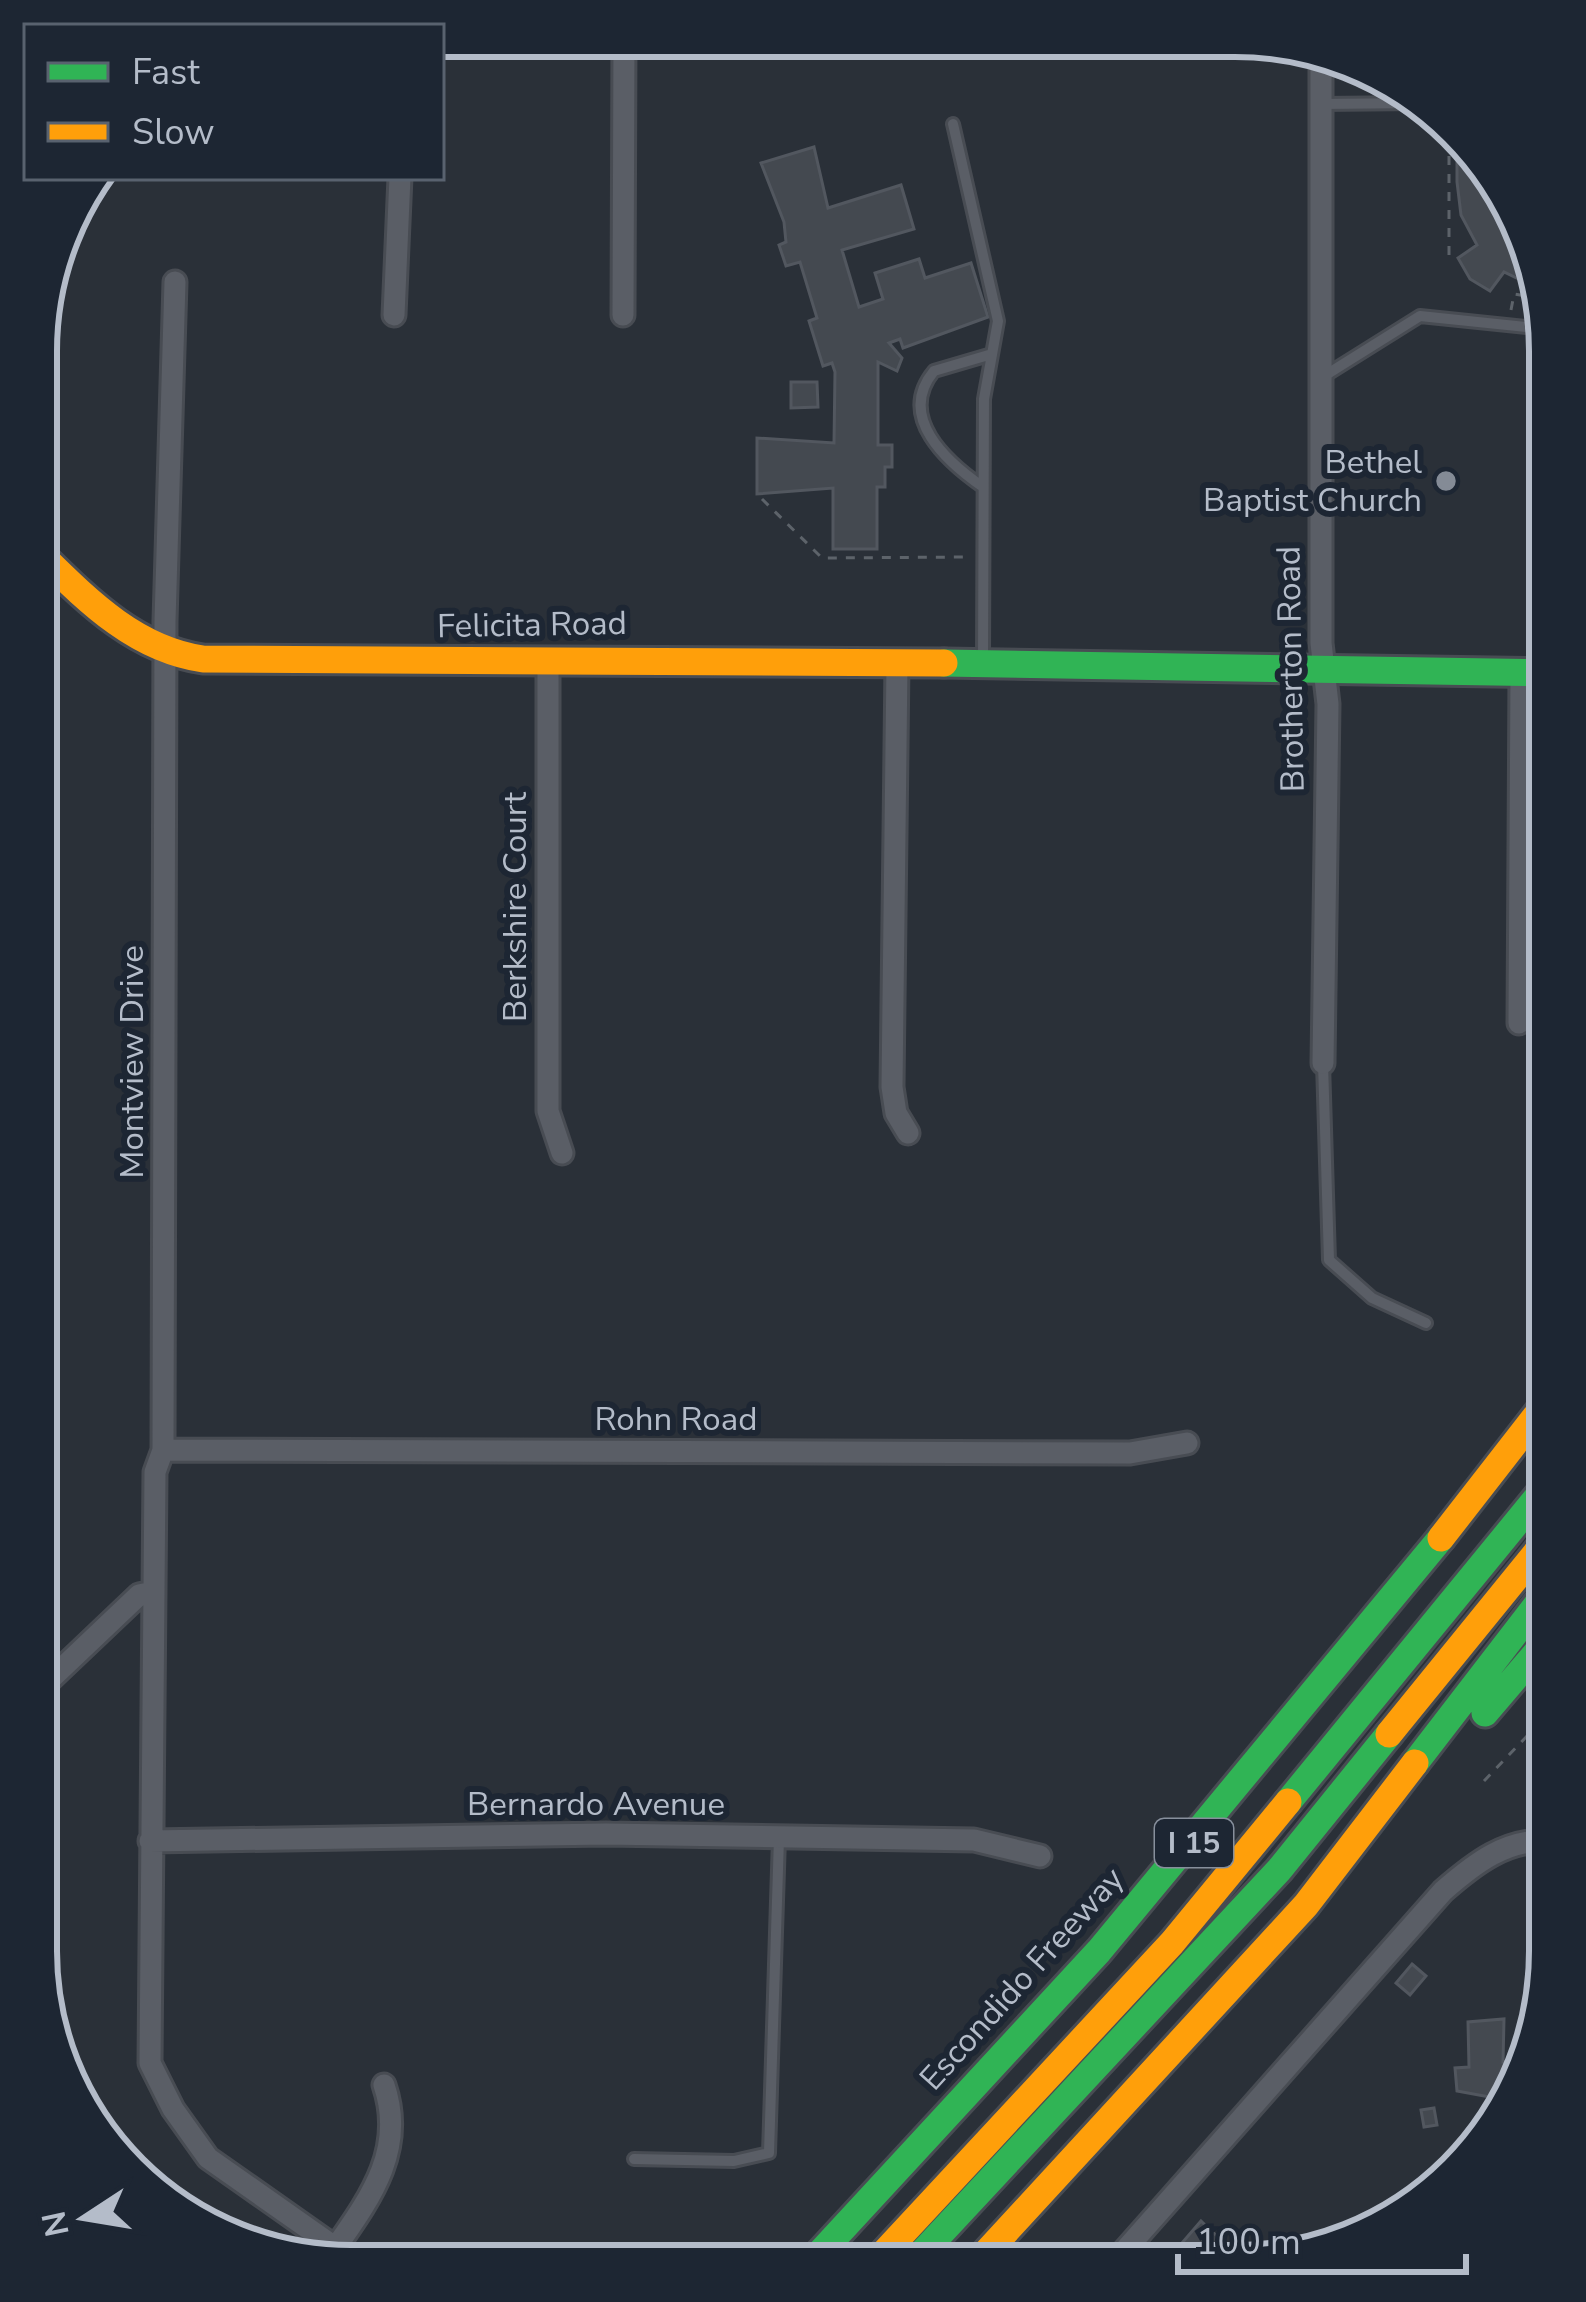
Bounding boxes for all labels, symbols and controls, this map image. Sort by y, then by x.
legend [24,24,444,180]
text: Fast [132,48,200,97]
text: Slow [132,108,215,157]
place label: Bethel Baptist Church [1203,440,1422,523]
marker: Bethel Baptist Church [1433,468,1459,494]
street label: Brotherton Road [1266,545,1316,793]
street label: Felicita Road [437,601,627,649]
street label: Berkshire Court [493,792,538,1022]
street label: Montview Drive [110,945,155,1179]
street label: Rohn Road [595,1397,757,1442]
street label: Bernardo Avenue [467,1782,725,1827]
road number: I 15 [1155,1819,1233,1867]
street label: Escondido Freeway [910,1858,1134,2100]
north arrow [24,2158,144,2278]
scale bar [1178,2200,1466,2274]
text: N [32,2207,81,2241]
text: 100 m [1196,2218,1301,2267]

